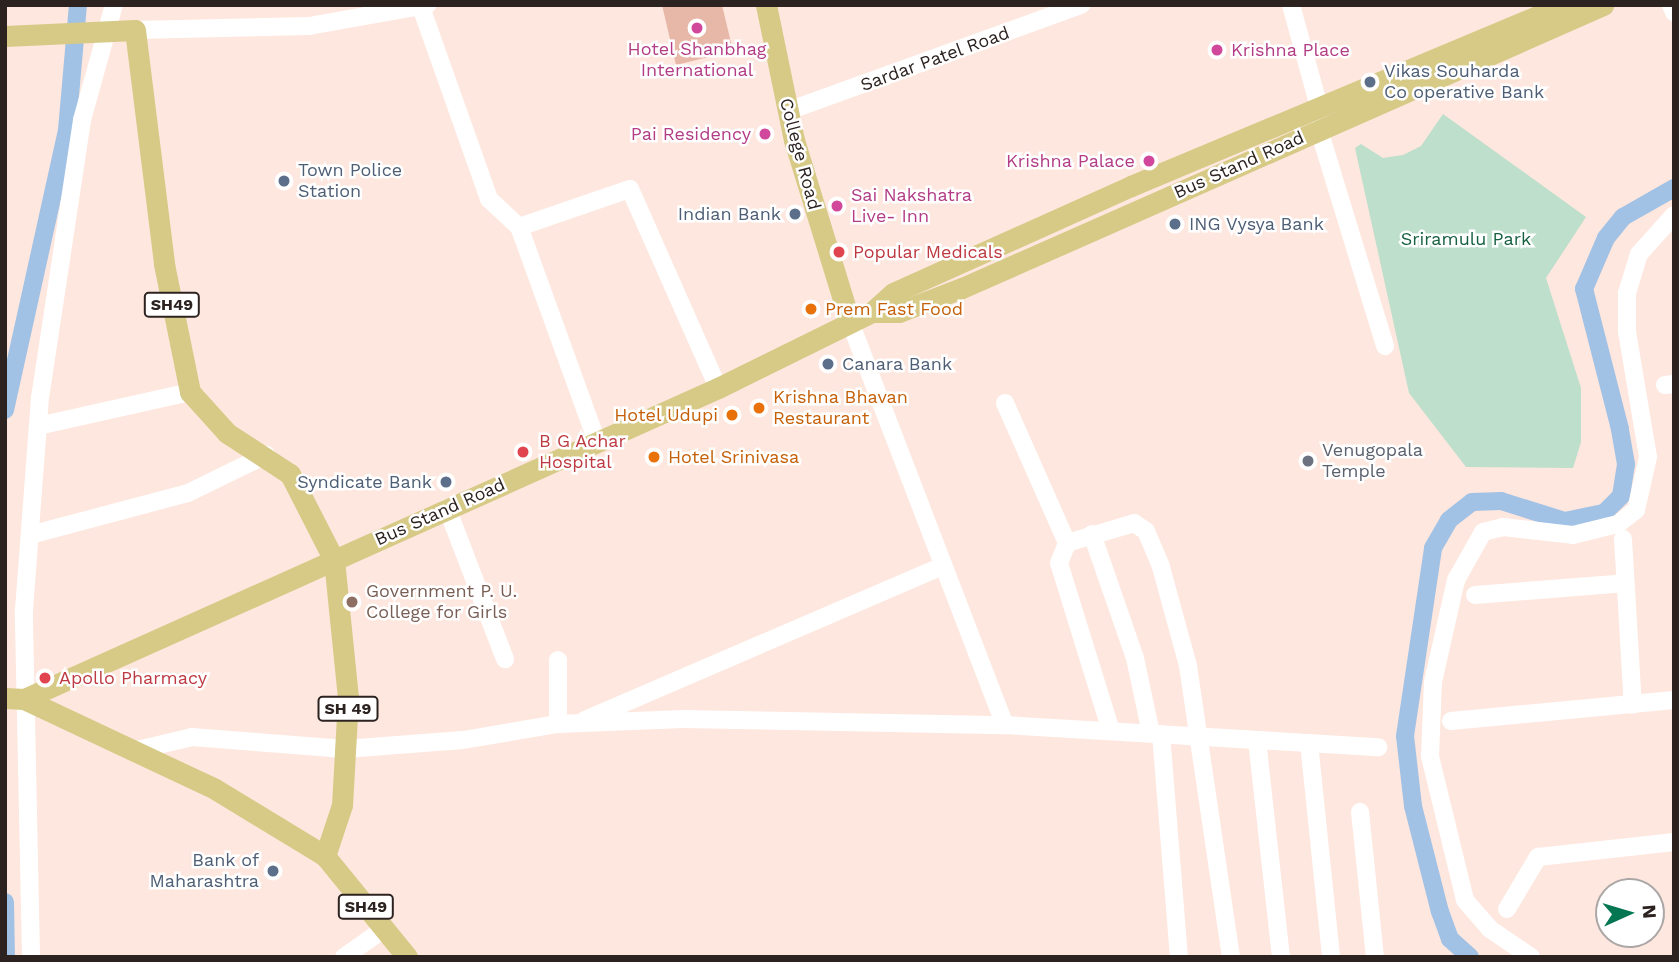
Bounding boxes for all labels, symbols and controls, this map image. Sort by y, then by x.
marker: Hotel Shanbhag International [689,20,705,36]
street label: Sardar Patel Road [857,22,1013,96]
place label: Hotel Shanbhag International [627,39,767,82]
place label: Krishna Place [1231,39,1350,61]
marker: Krishna Place [1209,42,1225,58]
place label: Vikas Souharda Co operative Bank [1384,61,1544,104]
marker: Vikas Souharda Co operative Bank [1362,74,1378,90]
street label: College Road [775,96,825,212]
place label: Pai Residency [631,123,751,145]
marker: Pai Residency [757,126,773,142]
street label: Bus Stand Road [1171,127,1307,203]
place label: Krishna Palace [1006,150,1135,172]
marker: Krishna Palace [1141,153,1157,169]
place label: Town Police Station [298,160,402,202]
marker: Town Police Station [276,173,292,189]
place label: Sai Nakshatra Live- Inn [851,185,972,228]
marker: Sai Nakshatra Live- Inn [829,198,845,214]
place label: Indian Bank [678,203,781,225]
marker: Indian Bank [787,206,803,222]
place label: ING Vysya Bank [1189,213,1325,235]
marker: ING Vysya Bank [1167,216,1183,232]
park label: Sriramulu Park [1401,228,1531,250]
place label: Popular Medicals [853,241,1003,263]
marker: Popular Medicals [831,244,847,260]
road number: SH49 [142,292,202,318]
place label: Prem Fast Food [825,298,963,320]
marker: Prem Fast Food [803,301,819,317]
place label: Canara Bank [842,353,953,375]
marker: Canara Bank [820,356,836,372]
place label: Krishna Bhavan Restaurant [773,387,908,430]
marker: Krishna Bhavan Restaurant [751,400,767,416]
place label: Hotel Udupi [614,404,718,426]
marker: Hotel Udupi [724,407,740,423]
place label: B G Achar Hospital [539,431,627,474]
place label: Venugopala Temple [1322,440,1423,482]
marker: B G Achar Hospital [513,442,533,462]
place label: Hotel Srinivasa [668,446,800,468]
marker: Hotel Srinivasa [646,449,662,465]
marker: Venugopala Temple [1300,453,1316,469]
place label: Syndicate Bank [297,471,432,493]
street label: Bus Stand Road [372,474,508,550]
marker: Syndicate Bank [438,474,454,490]
place label: Government P. U. College for Girls [366,581,517,624]
marker: Government P. U. College for Girls [344,594,360,610]
place label: Apollo Pharmacy [59,667,207,689]
marker: Apollo Pharmacy [37,670,53,686]
road number: SH 49 [316,696,380,722]
place label: Bank of Maharashtra [150,850,259,892]
marker: Bank of Maharashtra [265,863,281,879]
north arrow [1595,878,1665,948]
road number: SH49 [336,894,396,920]
text: N [1637,904,1661,919]

